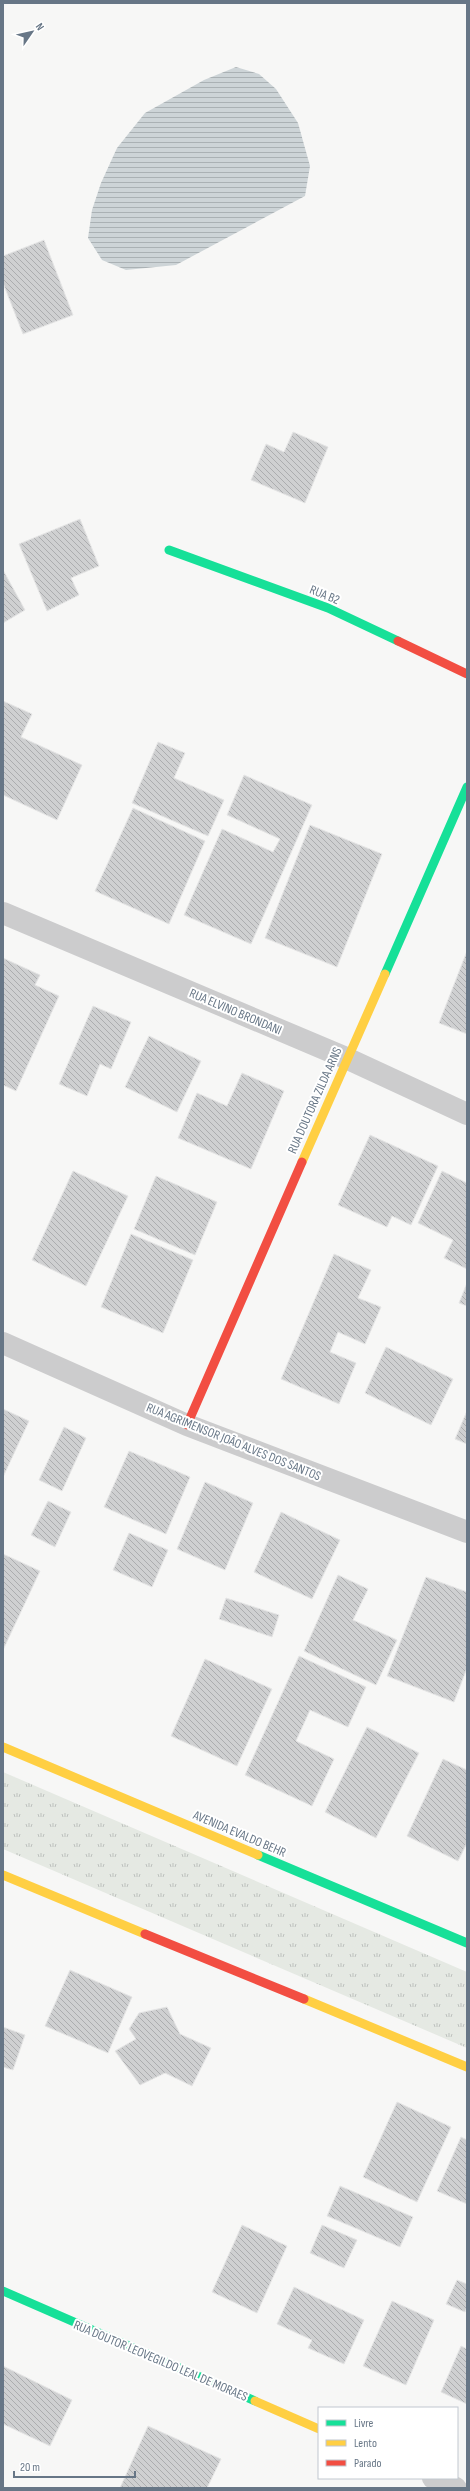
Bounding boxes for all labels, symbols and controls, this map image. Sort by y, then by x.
north arrow [12,12,52,52]
text: N [33,21,47,33]
street label: RUA B2 [307,582,342,608]
street label: RUA ELVINO BRONDANI [187,985,284,1039]
street label: RUA DOUTORA ZILDA ARNS [284,1044,346,1156]
street label: RUA AGRIMENSOR JOÃO ALVES DOS SANTOS [144,1400,324,1484]
street label: AVENIDA EVALDO BEHR [190,1807,288,1861]
street label: RUA DOUTOR LEOVEGILDO LEAL DE MORAES [71,2317,251,2405]
legend [318,2407,458,2479]
text: Livre [354,2416,374,2431]
text: Lento [354,2436,377,2451]
scale bar [14,2453,135,2479]
text: Parado [354,2456,381,2471]
text: 20 m [20,2460,40,2475]

